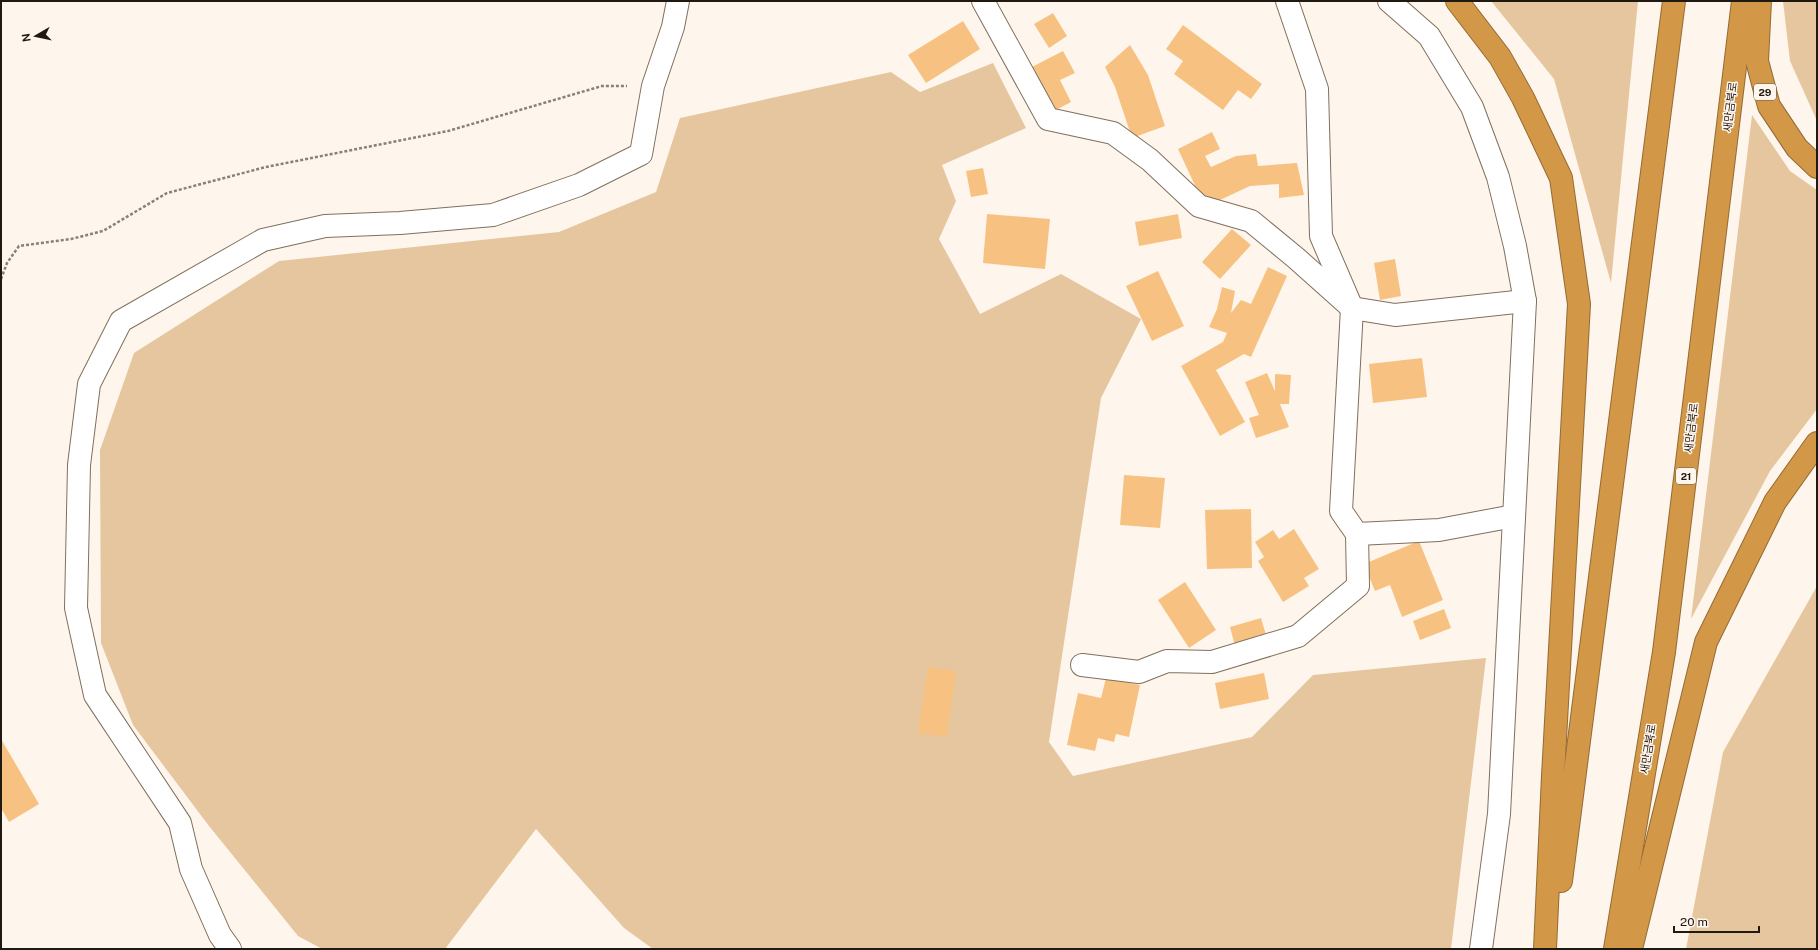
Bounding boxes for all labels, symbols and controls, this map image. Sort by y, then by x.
north arrow [16,16,56,56]
text: N [20,32,33,43]
street label: 새만금북로 [1721,81,1739,133]
road number: 29 [1754,84,1776,100]
street label: 새만금북로 [1682,402,1700,454]
road number: 21 [1676,468,1696,484]
street label: 새만금북로 [1638,723,1658,775]
scale bar [1674,908,1759,934]
text: 20 m [1680,915,1708,929]

